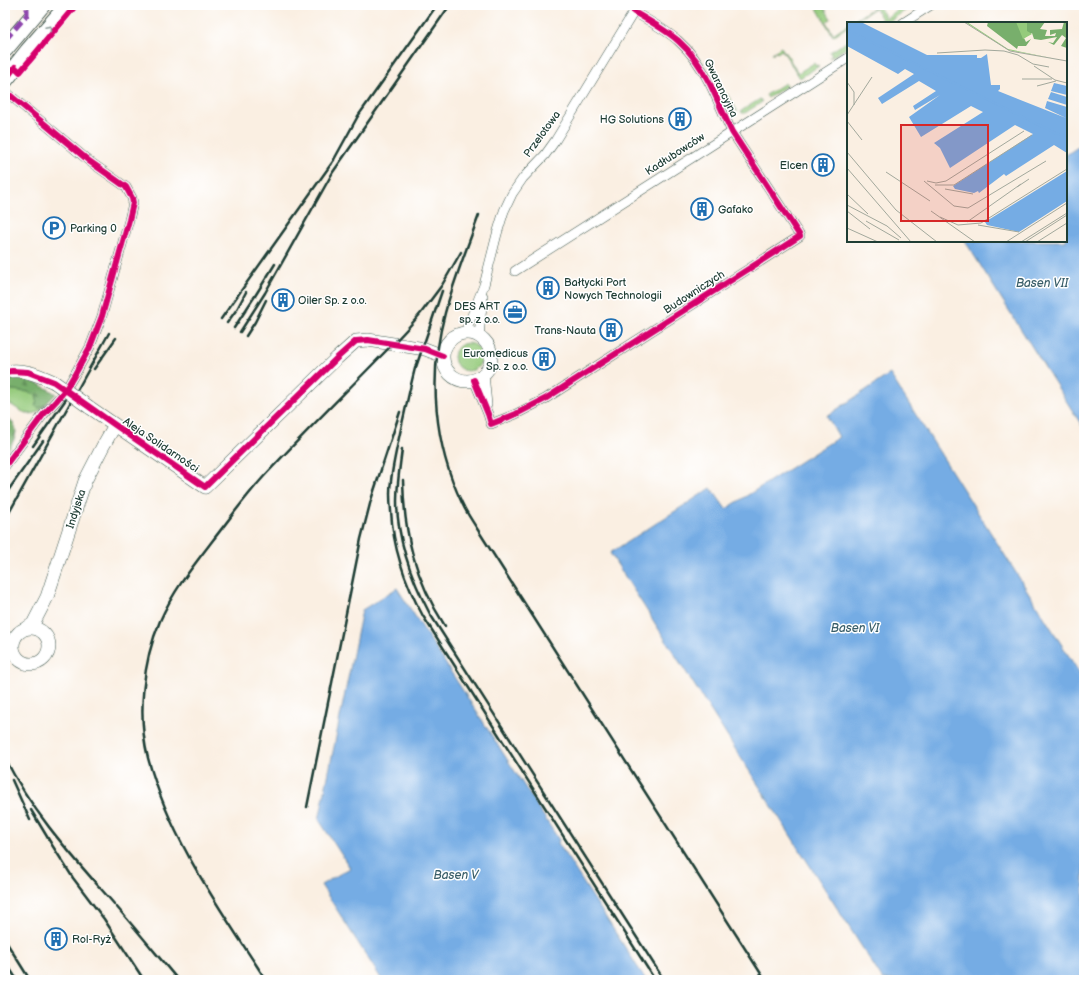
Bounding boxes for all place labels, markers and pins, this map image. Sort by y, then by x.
building icon: HG Solutions [667,106,693,132]
place label: HG Solutions [600,113,665,126]
building icon: Elcen [810,152,836,178]
place label: Elcen [780,159,808,172]
building icon: Gafako [689,196,715,222]
place label: Gafako [718,203,753,216]
parking icon: Parking 0 [41,215,67,241]
place label: Parking 0 [70,222,117,235]
building icon: Bałtycki Port Nowych Technologii [535,275,561,301]
place label: Bałtycki Port Nowych Technologii [564,276,662,302]
building icon: Oiler Sp. z o.o. [270,287,296,313]
place label: Oiler Sp. z o.o. [298,294,367,307]
office icon: DES ART sp. z o.o. [502,299,528,325]
place label: DES ART sp. z o.o. [454,300,500,326]
building icon: Trans-Nauta [598,317,624,343]
place label: Trans-Nauta [534,324,596,337]
building icon: Euromedicus Sp. z o.o. [531,346,557,372]
place label: Euromedicus Sp. z o.o. [463,347,529,373]
building icon: Rol-Ryż [43,926,69,952]
place label: Rol-Ryż [72,933,111,946]

